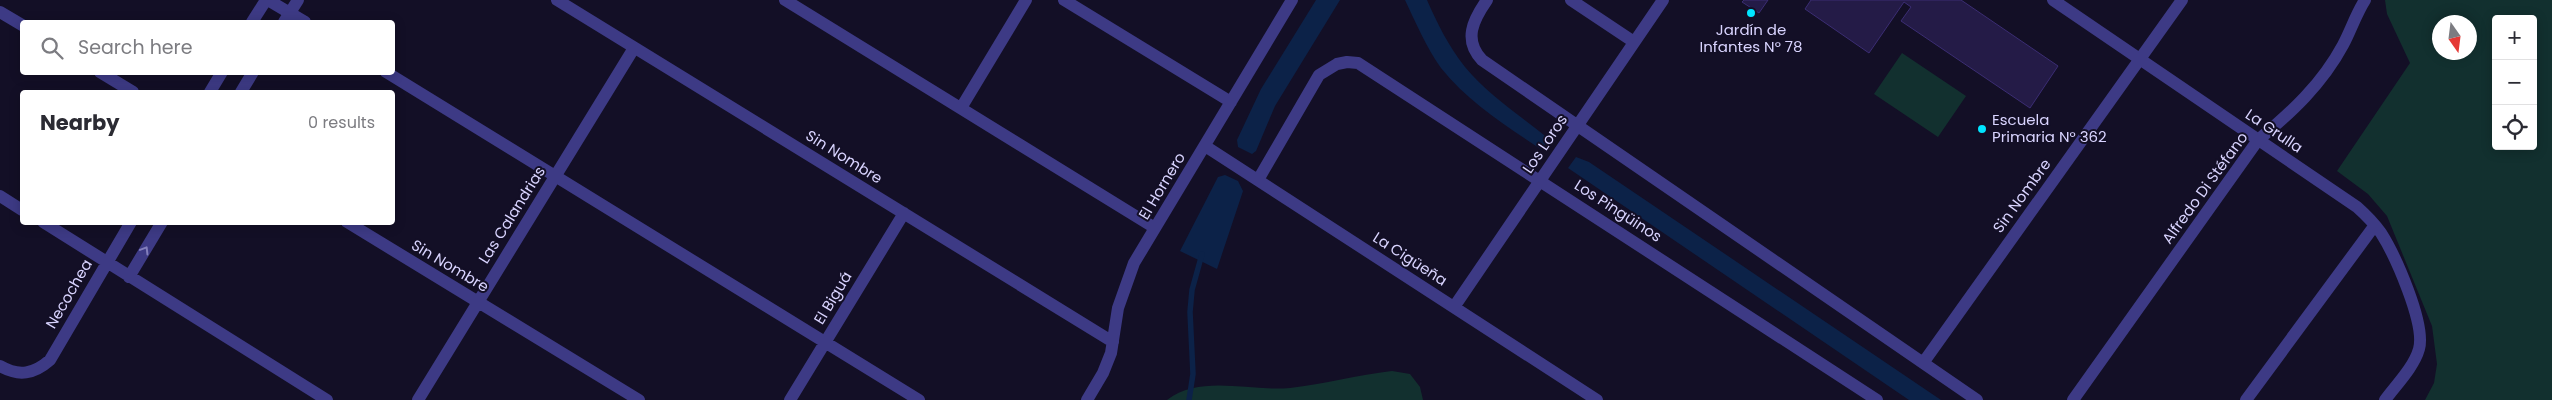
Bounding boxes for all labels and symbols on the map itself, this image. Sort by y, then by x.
marker: Jardín de Infantes N° 78 [1745,7,1757,19]
north arrow [2432,15,2477,60]
place label: Jardín de Infantes N° 78 [1700,19,1802,57]
street label: La Grulla [2241,104,2307,157]
place label: Escuela Primaria N° 362 [1992,109,2107,147]
street label: Los Loros [1517,110,1572,177]
marker: Escuela Primaria N° 362 [1976,123,1988,135]
street label: Sin Nombre [802,125,887,188]
street label: Alfredo Di Stéfano [2157,128,2252,248]
street label: El Hornero [1133,148,1190,223]
street label: Sin Nombre [1988,154,2056,237]
street label: Las Calandrias [473,162,550,267]
street label: Los Pingüinos [1570,174,1666,247]
street label: La Cigüeña [1369,227,1452,290]
street label: Sin Nombre [408,234,493,297]
one-way arrow [139,246,149,255]
street label: Necochea [40,255,97,332]
street label: El Biguá [809,267,857,328]

